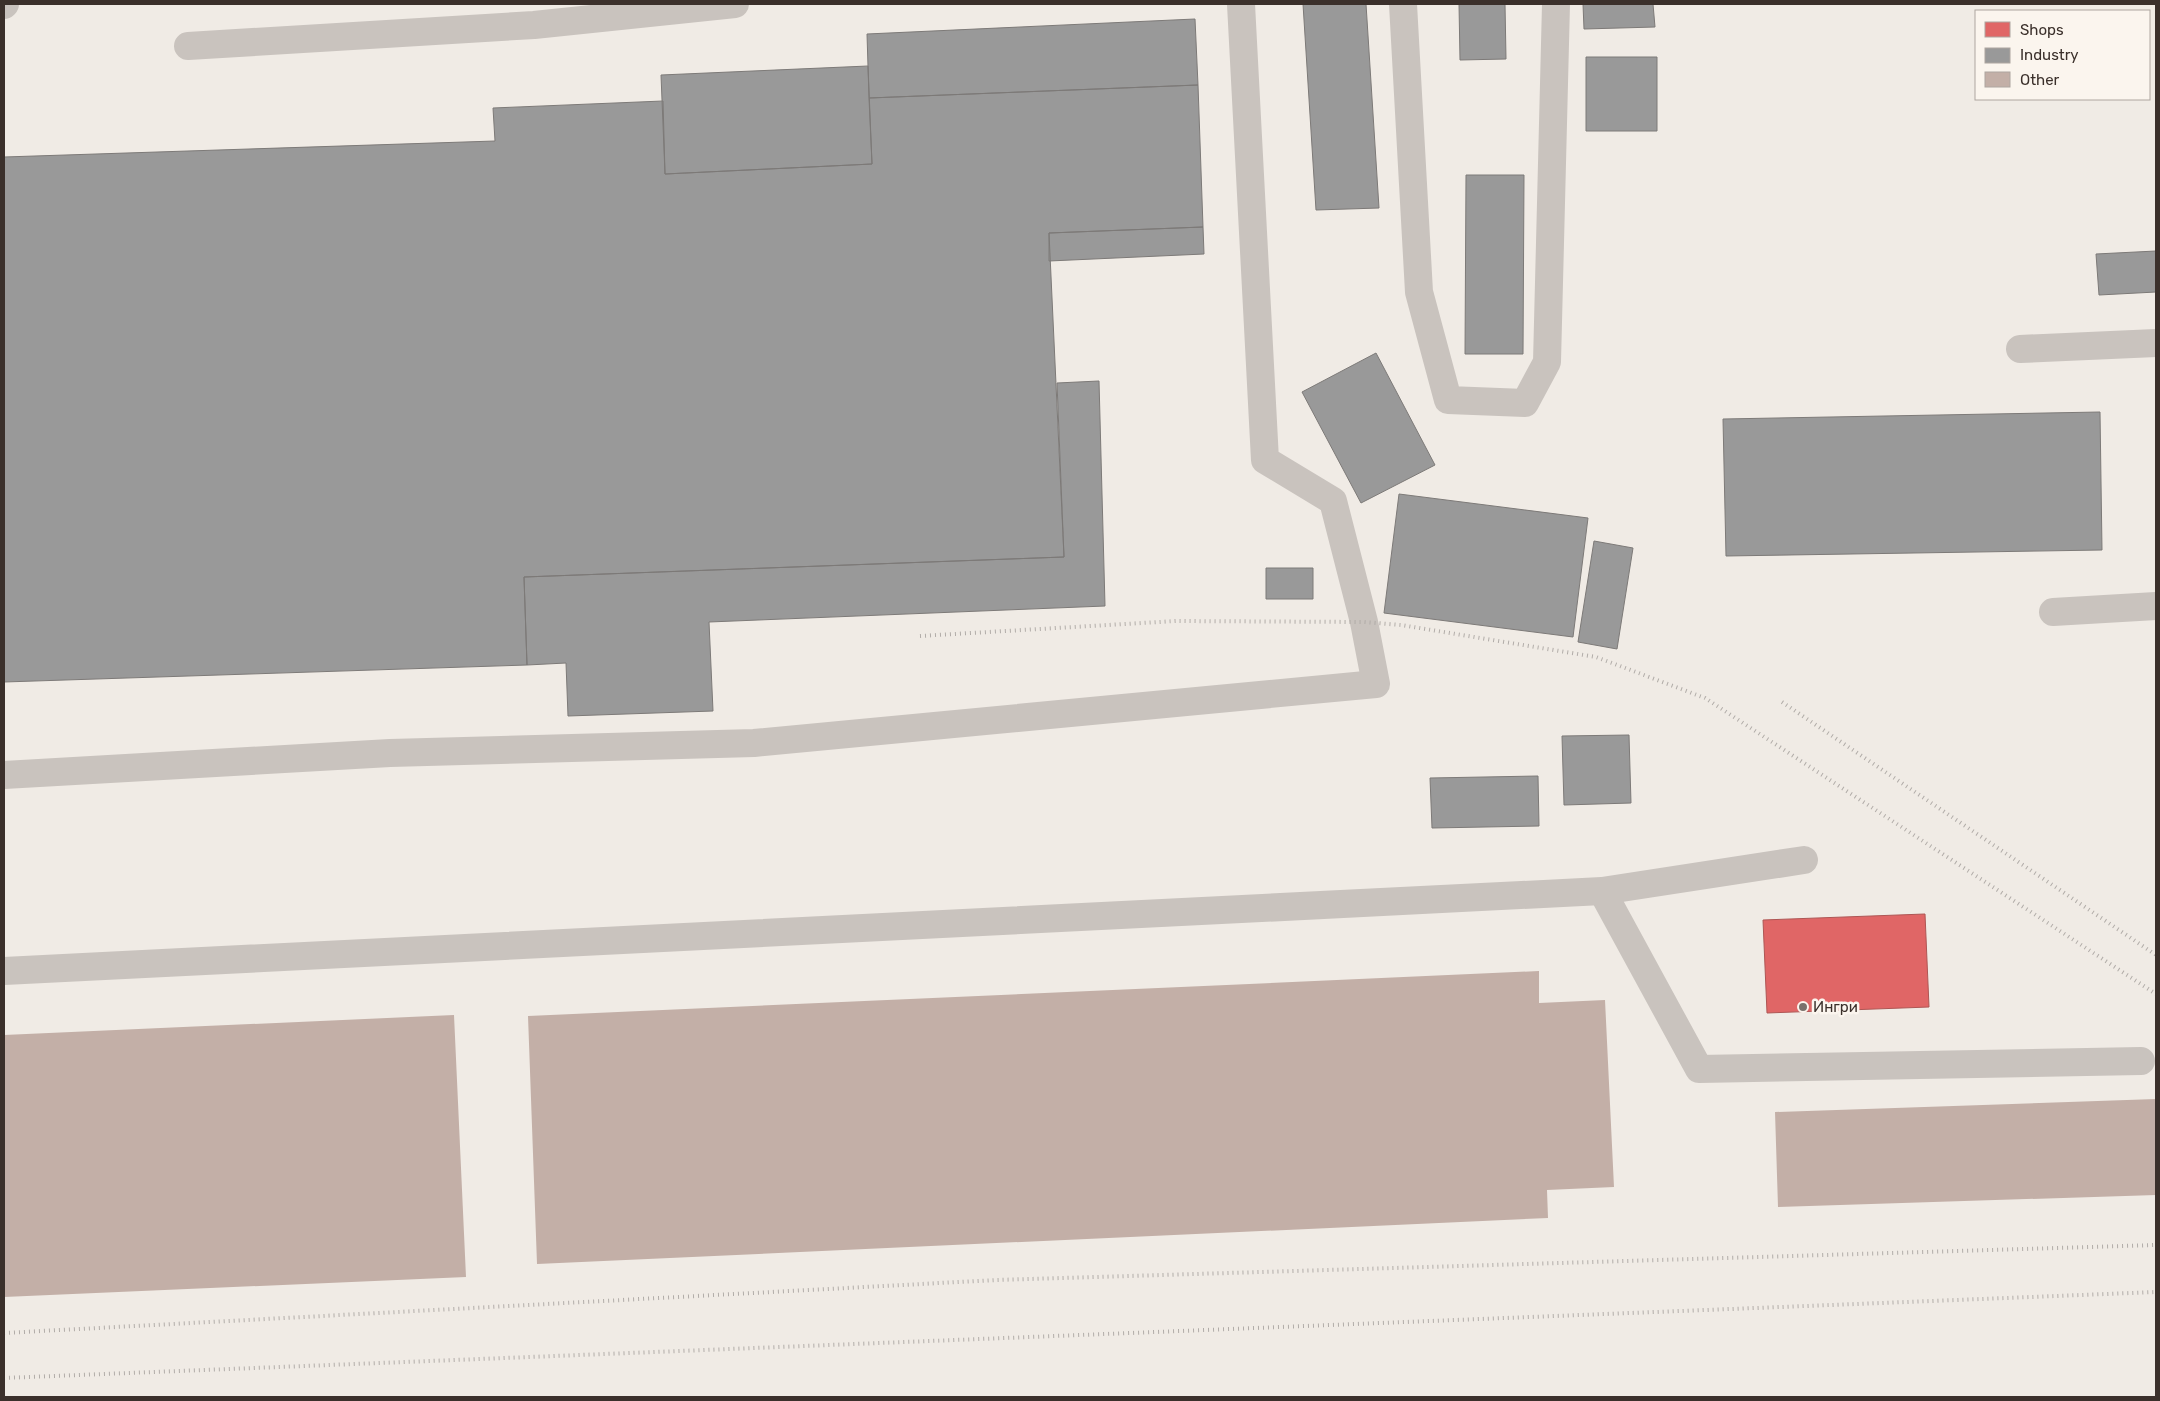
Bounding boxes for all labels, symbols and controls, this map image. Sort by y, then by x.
legend [1975,10,2150,100]
text: Shops [2020,21,2064,39]
text: Industry [2020,46,2079,64]
text: Other [2020,71,2060,89]
place label: Ингри [1813,998,1858,1016]
marker: Ингри [1797,1001,1809,1013]

